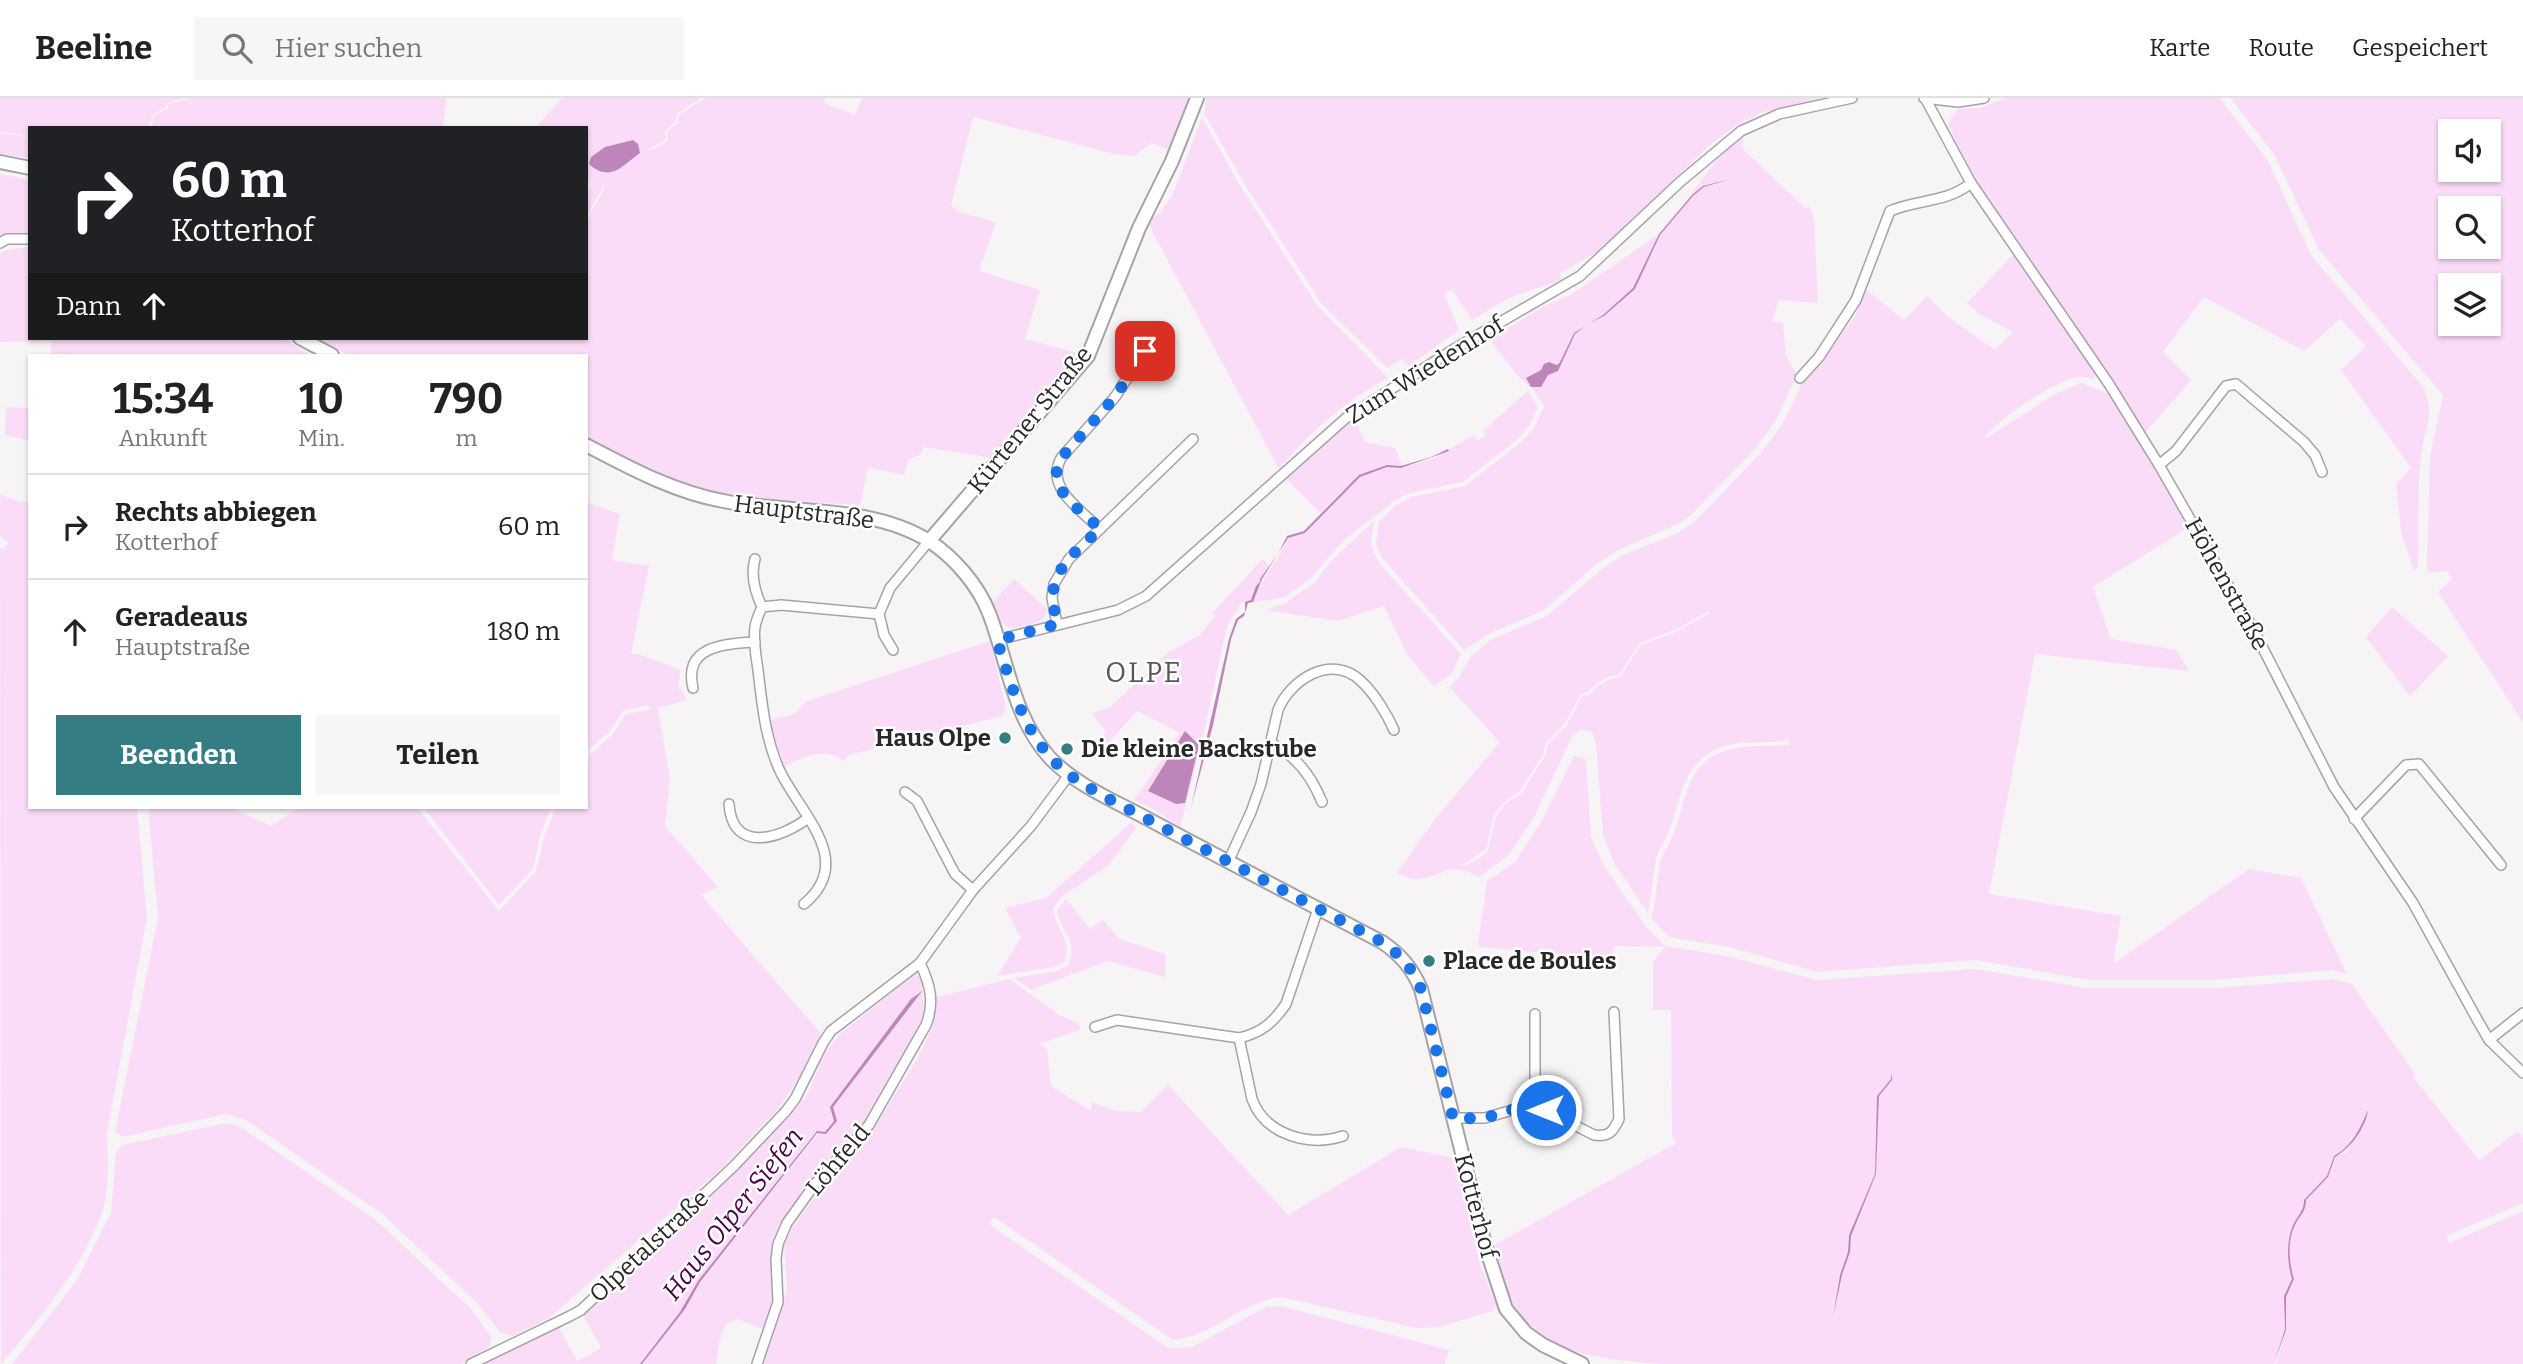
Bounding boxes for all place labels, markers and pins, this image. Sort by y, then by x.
pin [1115,321,1175,381]
place label: Haus Olpe [875,724,991,752]
marker: Haus Olpe [997,730,1013,746]
place label: Die kleine Backstube [1081,735,1317,763]
marker: Die kleine Backstube [1059,741,1075,757]
place label: Place de Boules [1443,947,1617,975]
marker: Place de Boules [1421,953,1437,969]

